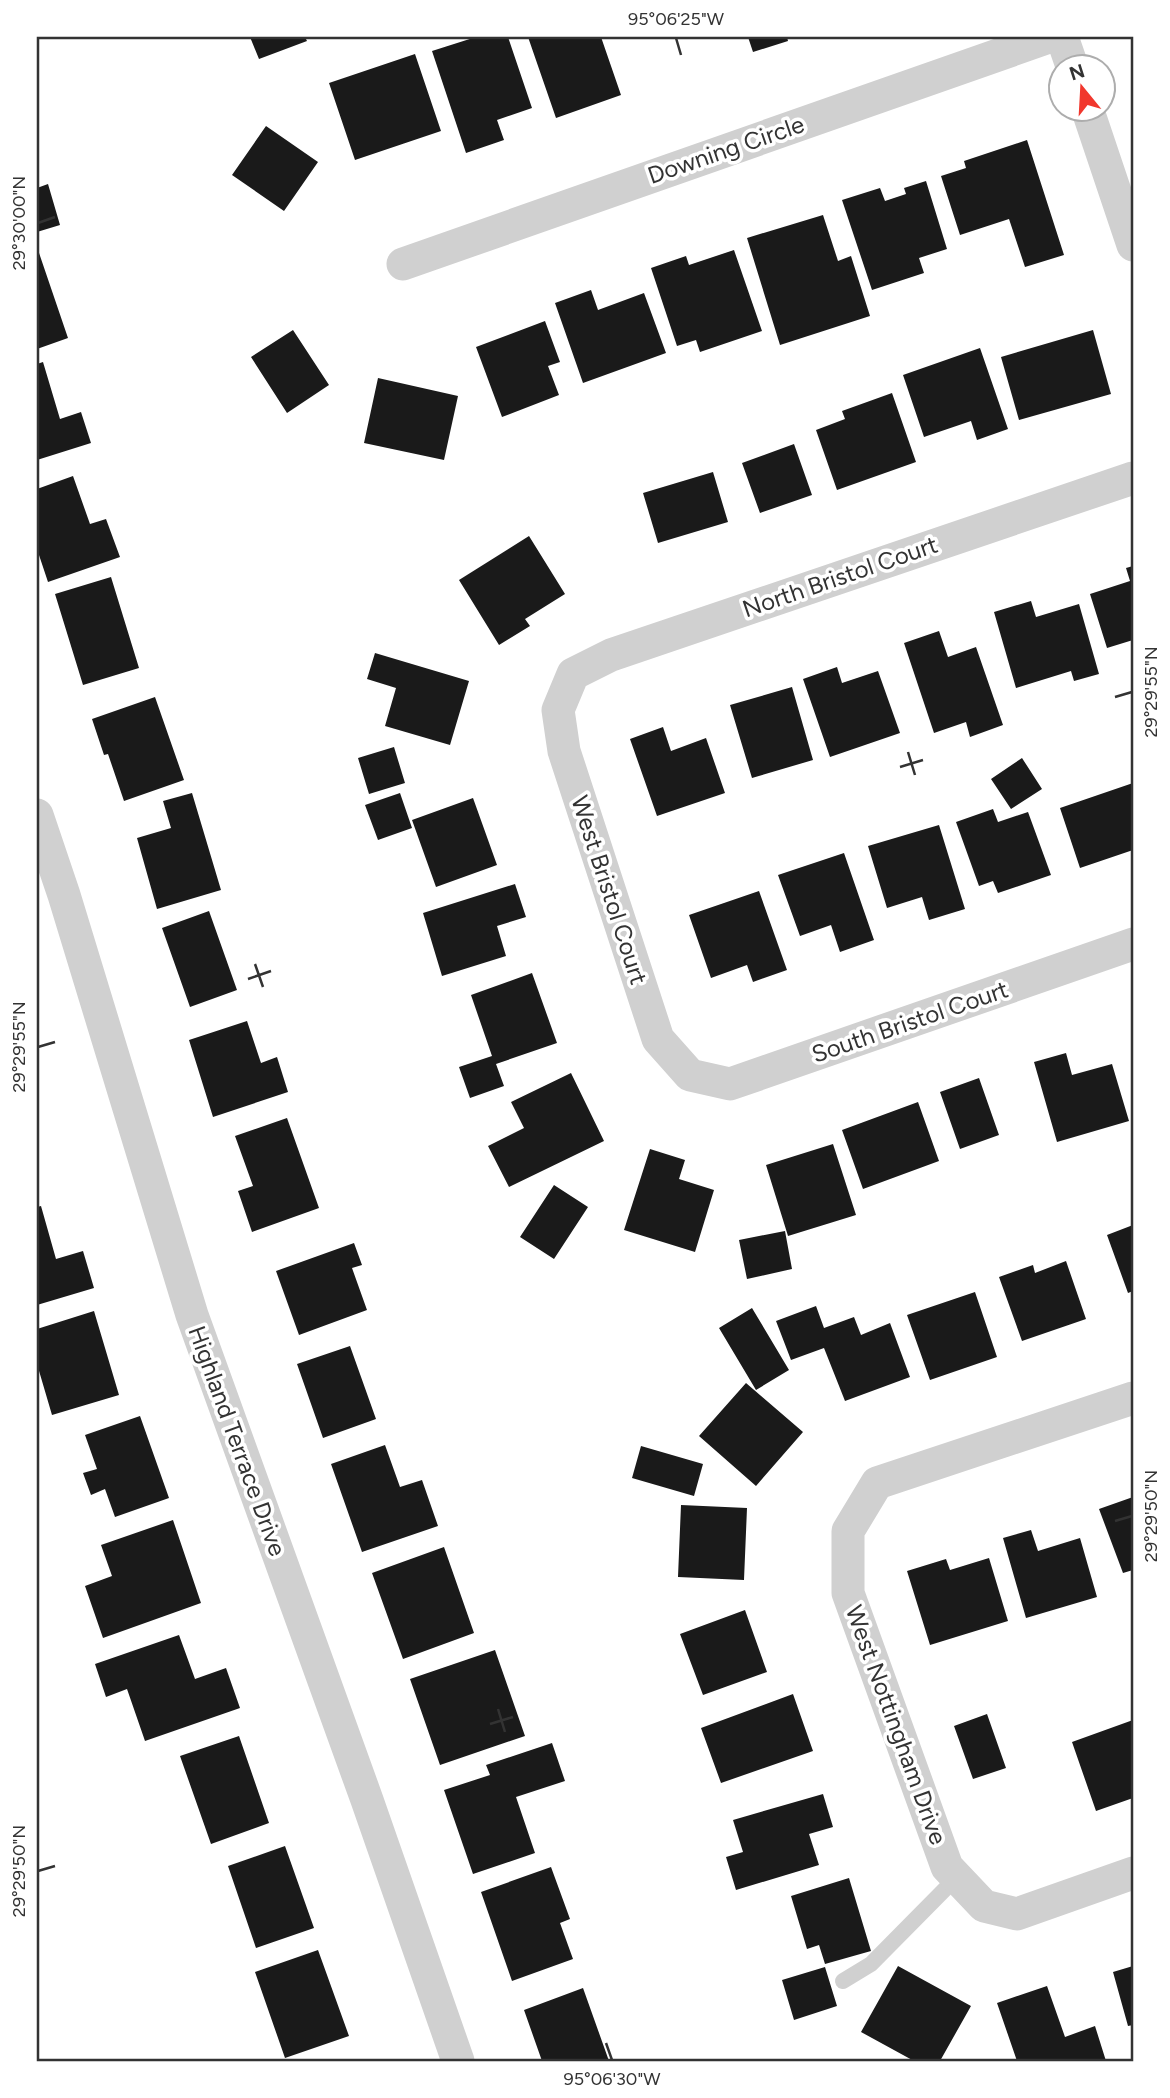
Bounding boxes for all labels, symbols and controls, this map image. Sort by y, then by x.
text: 95°06'25"W [628,8,725,30]
north arrow [1048,52,1118,122]
text: N [1066,59,1087,86]
street label: Downing Circle [644,109,808,190]
text: 29°30'00"N [8,176,30,270]
street label: North Bristol Court [738,530,941,624]
text: 29°29'55"N [1140,646,1162,738]
street label: West Bristol Court [565,792,654,988]
street label: South Bristol Court [808,974,1012,1069]
text: 29°29'55"N [8,1001,30,1093]
street label: Highland Terrace Drive [182,1322,293,1560]
text: 29°29'50"N [1140,1470,1162,1562]
street label: West Nottingham Drive [840,1601,953,1848]
text: 29°29'50"N [8,1825,30,1917]
text: 95°06'30"W [564,2068,661,2090]

